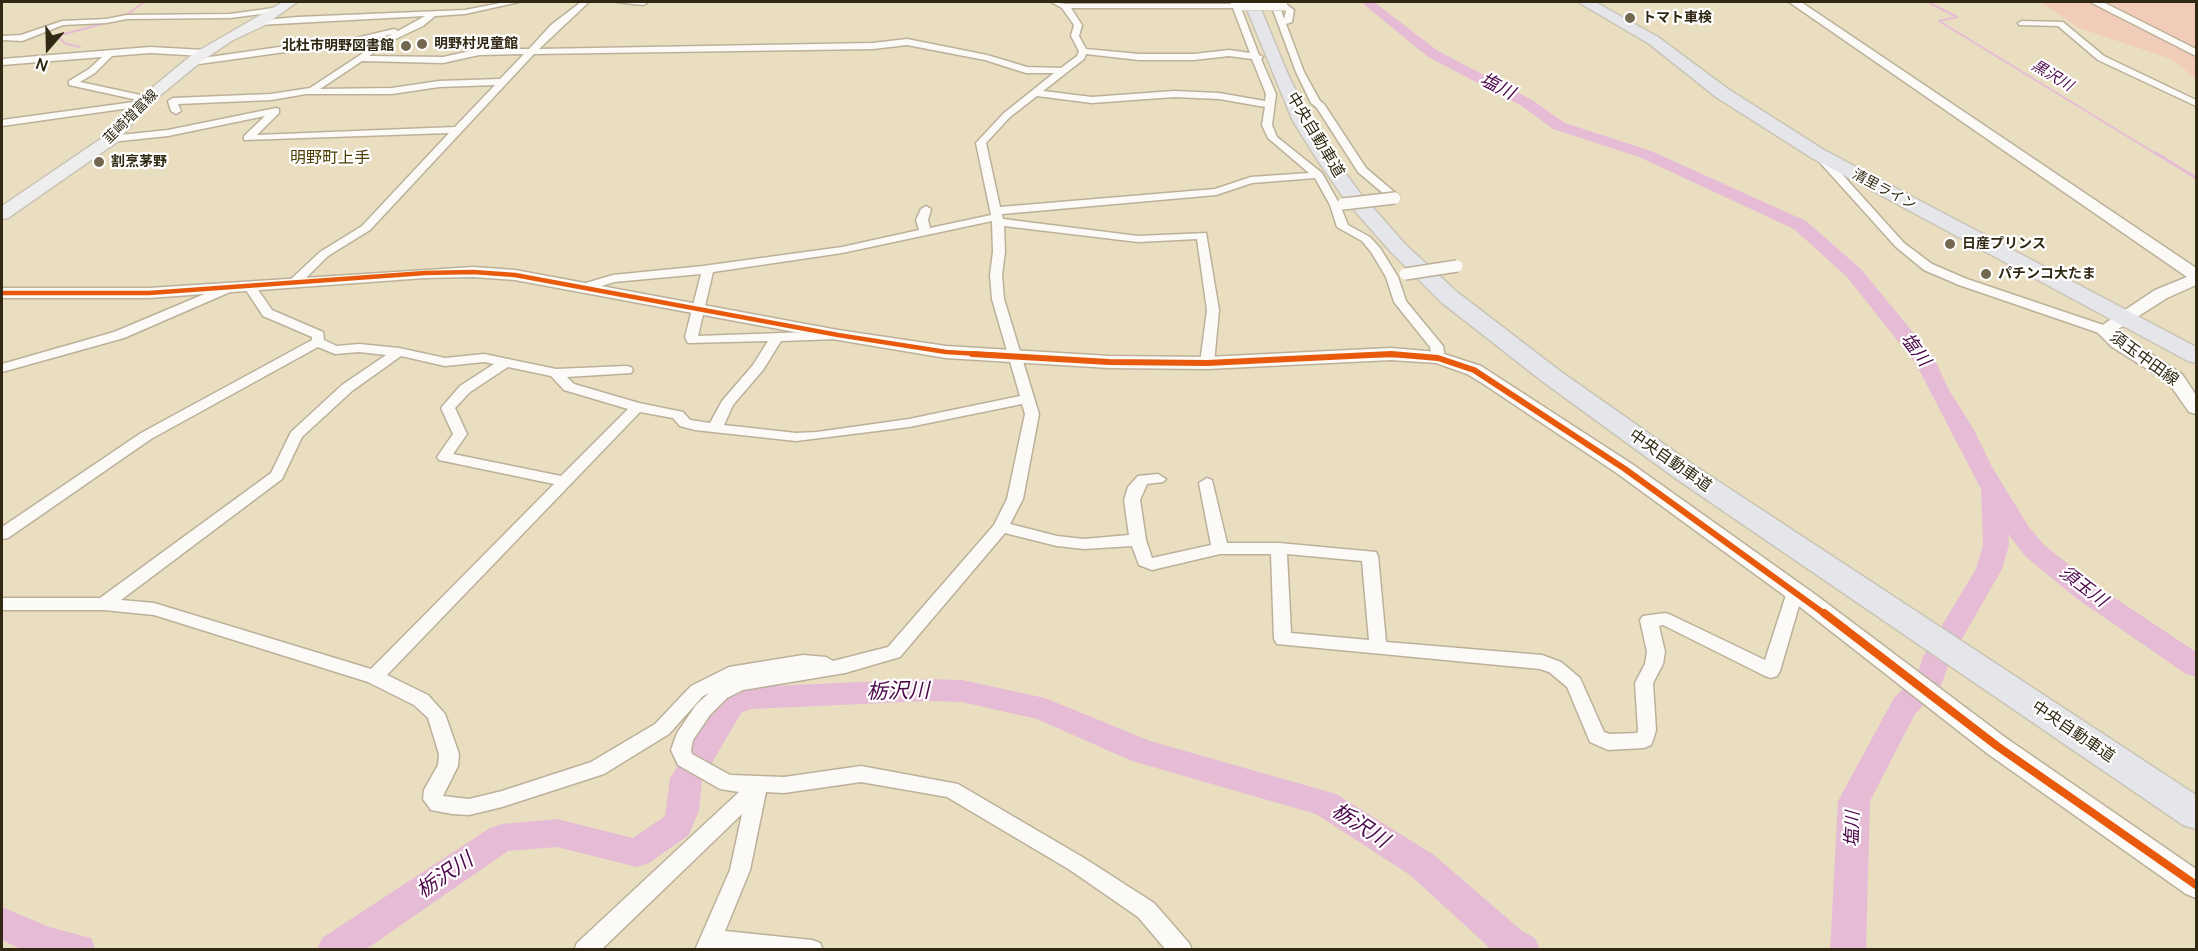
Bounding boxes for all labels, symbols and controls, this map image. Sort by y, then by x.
place label: トマト車検 [1642,10,1712,26]
marker: トマト車検 [1623,11,1637,25]
north arrow [18,18,78,78]
place label: 明野村児童館 [434,36,518,52]
marker: 明野村児童館 [415,37,429,51]
place label: 北杜市明野図書館 [282,38,394,54]
marker: 北杜市明野図書館 [399,39,413,53]
text: N [33,53,51,77]
water label: 黒沢川 [2028,57,2076,95]
water label: 塩川 [1476,69,1518,105]
street label: 韮崎増富線 [100,86,162,148]
street label: 中央自動車道 [1282,89,1348,181]
district label: 明野町上手 [290,149,370,169]
place label: 割烹茅野 [111,154,167,170]
marker: 割烹茅野 [92,155,106,169]
street label: 清里ライン [1849,166,1919,214]
place label: 日産プリンス [1962,236,2046,252]
marker: 日産プリンス [1943,237,1957,251]
place label: パチンコ大たま [1998,266,2096,282]
marker: パチンコ大たま [1979,267,1993,281]
street label: 須玉中田線 [2106,328,2182,390]
water label: 塩川 [1896,329,1934,371]
street label: 中央自動車道 [1625,426,1715,496]
water label: 須玉川 [2055,562,2111,612]
water label: 栃沢川 [866,679,930,705]
street label: 中央自動車道 [2028,697,2118,767]
water label: 栃沢川 [1327,798,1393,854]
water label: 塩川 [1842,811,1864,847]
water label: 栃沢川 [412,848,478,904]

